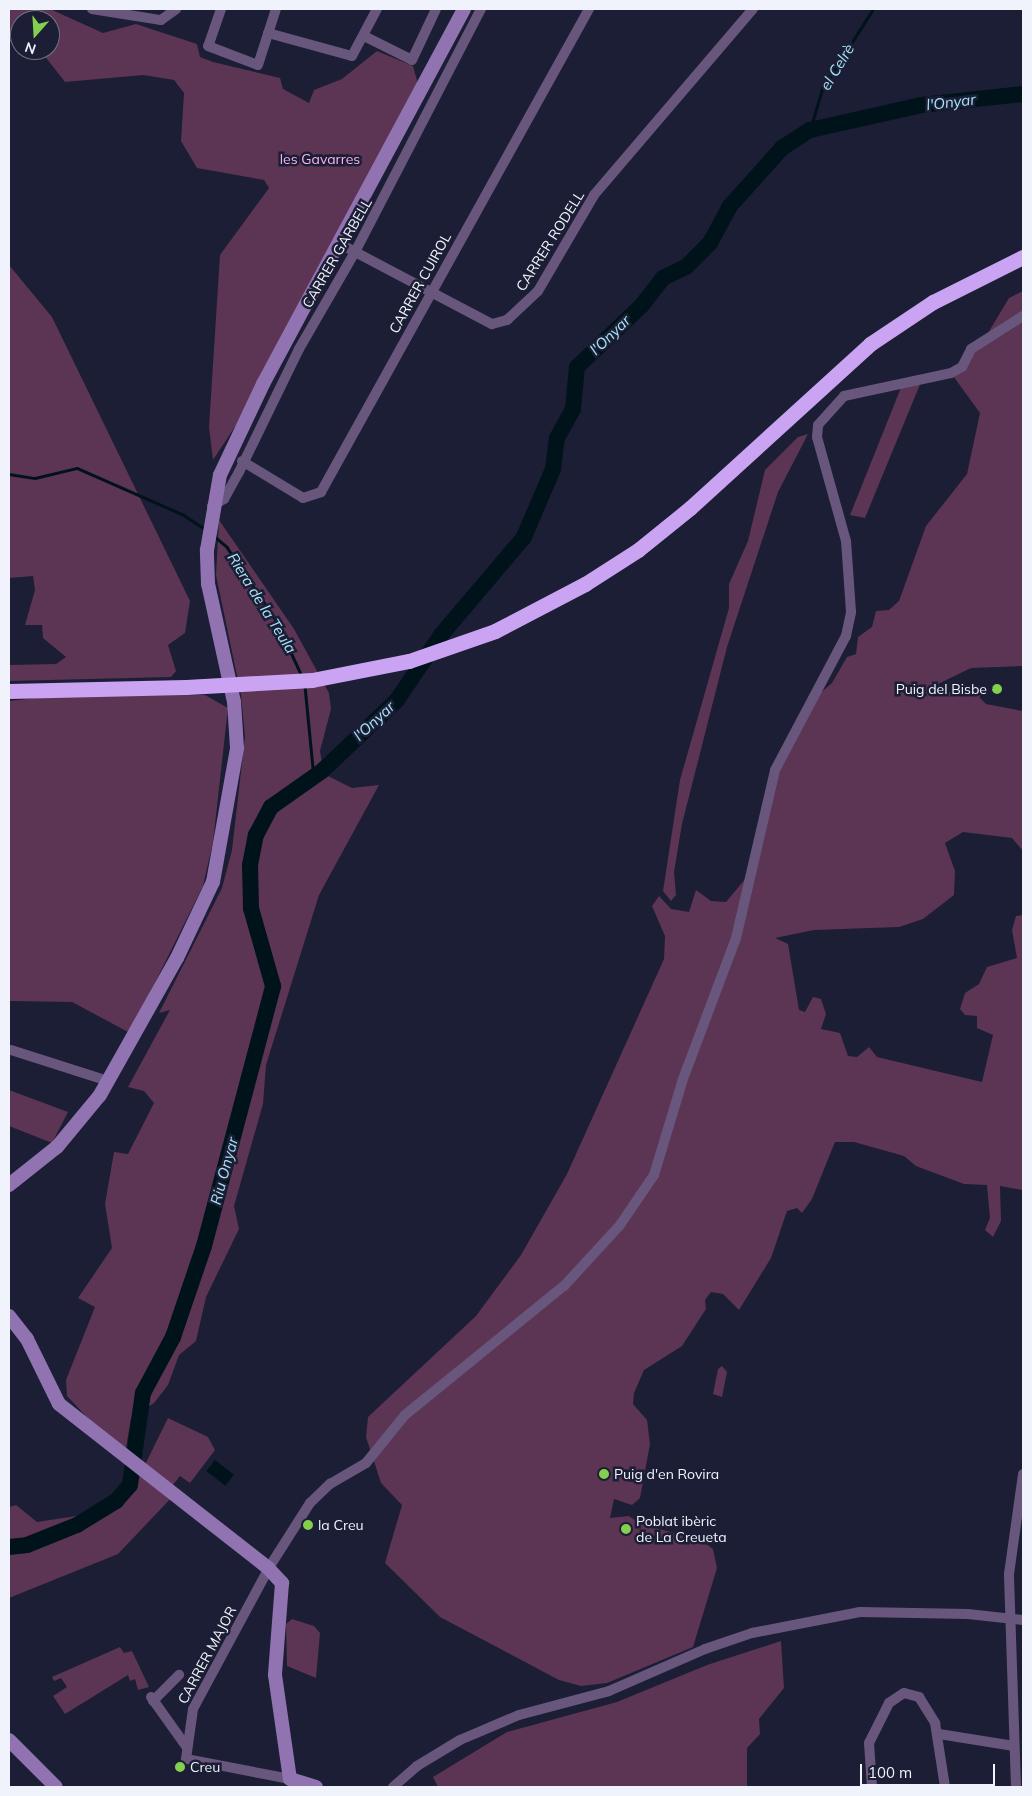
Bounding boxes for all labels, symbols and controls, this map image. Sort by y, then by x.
north arrow [10,10,60,60]
text: N [23,38,38,58]
water label: el Celrè [816,41,858,93]
water label: l'Onyar [925,90,977,114]
park label: les Gavarres [280,151,360,167]
street label: CARRER RODELL [512,188,588,294]
street label: CARRER GARBELL [299,195,375,311]
street label: CARRER CUIROL [385,230,455,336]
water label: l'Onyar [586,311,634,359]
water label: Riera de la Teula [224,549,300,657]
place label: Puig del Bisbe [896,681,987,697]
marker: Puig del Bisbe [991,683,1003,695]
water label: l'Onyar [350,698,398,744]
water label: Riu Onyar [206,1135,242,1207]
place label: Puig d'en Rovira [614,1466,719,1482]
marker: Puig d'en Rovira [598,1468,610,1480]
place label: Poblat ibèric de La Creueta [636,1513,727,1545]
place label: la Creu [318,1517,364,1533]
marker: la Creu [302,1519,314,1531]
marker: Poblat ibèric de La Creueta [620,1523,632,1535]
street label: CARRER MAJOR [174,1603,240,1707]
scale bar [862,1754,997,1786]
place label: Creu [190,1759,220,1775]
marker: Creu [174,1761,186,1773]
text: 100 m [868,1763,912,1782]

